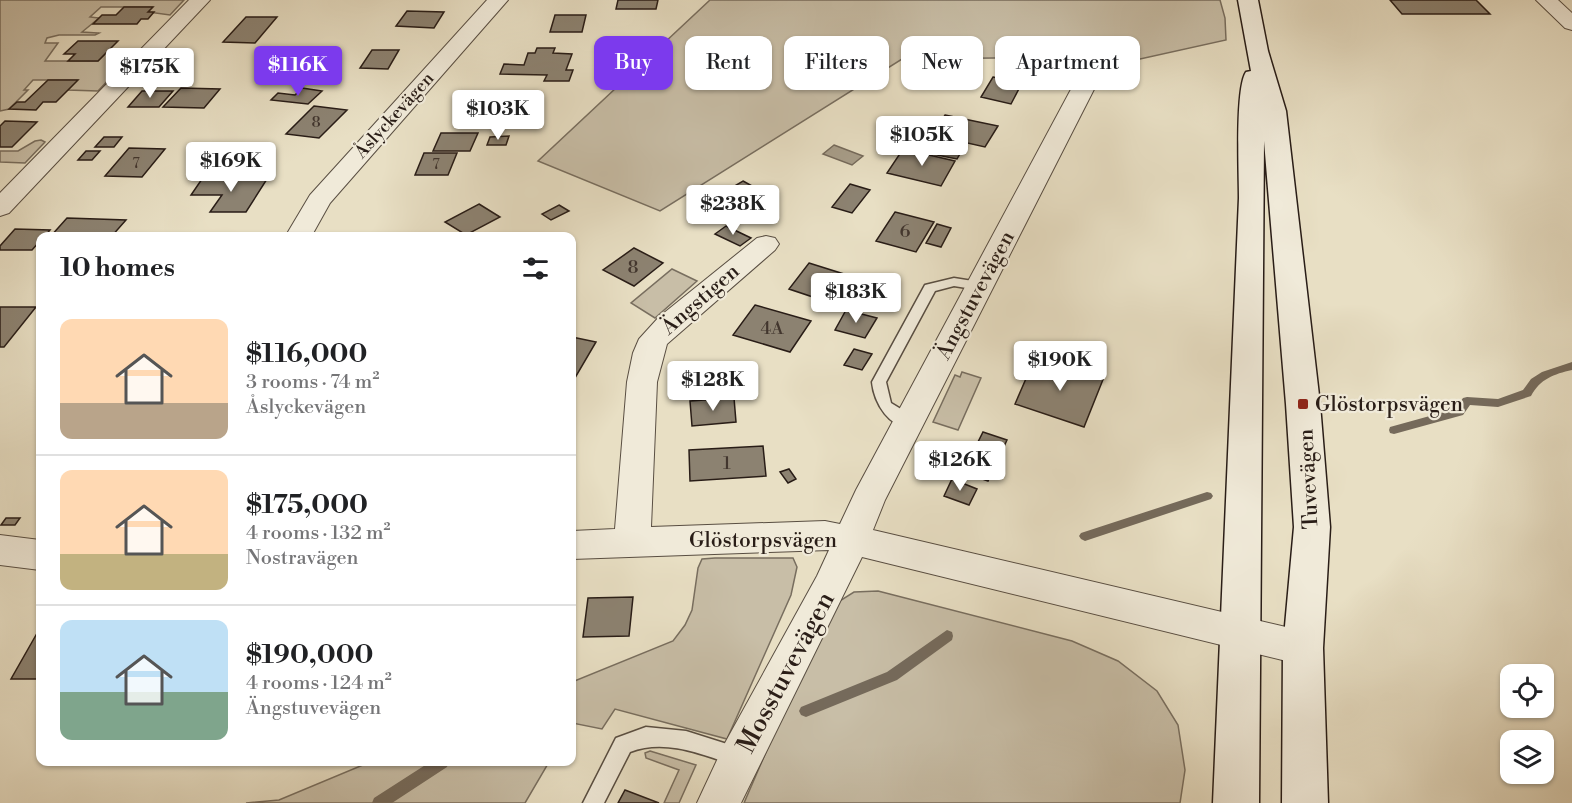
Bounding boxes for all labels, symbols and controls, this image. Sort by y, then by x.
chip: Buy [594,36,673,90]
chip: Rent [685,36,772,90]
chip: Filters [784,36,889,90]
chip: New [901,36,983,90]
chip: Apartment [995,36,1140,90]
pin: $116K [256,46,340,97]
pin: $175K [108,48,192,99]
text: $116K [268,53,328,78]
text: $175K [120,55,180,80]
street label: Åslyckevägen [349,67,439,164]
pin: $103K [456,90,540,141]
text: $103K [466,97,530,122]
house number: 8 [311,113,321,132]
pin: $105K [880,116,964,167]
text: $105K [890,123,954,148]
pin: $169K [189,142,273,193]
text: $169K [200,149,262,174]
house number: 7 [132,154,140,173]
house number: 7 [432,155,440,174]
pin: $238K [691,185,775,236]
text: $238K [700,192,766,217]
house number: 6 [900,220,911,243]
street label: Ängstuvevägen [929,225,1021,365]
text: 10 homes [60,252,175,284]
icon: filters [519,252,552,285]
house number: 8 [627,256,639,279]
street label: Ängstigen [654,257,746,341]
pin: $183K [814,273,898,324]
text: $183K [825,280,887,305]
house number: 4A [760,317,784,340]
text: $116,000 [246,338,367,370]
pin: $190K [1018,341,1102,392]
icon: home [108,343,180,415]
text: $190K [1028,348,1092,373]
pin: $128K [671,361,755,412]
text: $128K [681,368,745,393]
text: 3 rooms · 74 m² [246,370,379,395]
place label: Glöstorpsvägen [1315,392,1463,418]
text: Åslyckevägen [246,395,366,420]
marker: Glöstorpsvägen [1296,397,1310,411]
street label: Tuvevägen [1293,428,1325,530]
pin: $126K [918,441,1002,492]
text: $126K [928,448,992,473]
house number: 1 [723,452,731,475]
text: $175,000 [246,489,368,521]
icon: home [108,494,180,566]
text: 4 rooms · 132 m² [246,521,390,546]
street label: Glöstorpsvägen [689,528,837,554]
text: Nostravägen [246,546,359,571]
street label: Mosstuvevägen [730,586,842,759]
text: $190,000 [246,639,374,671]
icon: home [108,644,180,716]
map controls [1500,664,1554,784]
button: locate [1500,664,1554,718]
text: 4 rooms · 124 m² [246,671,392,696]
text: Ängstuvevägen [246,696,381,721]
button: layers [1500,730,1554,784]

